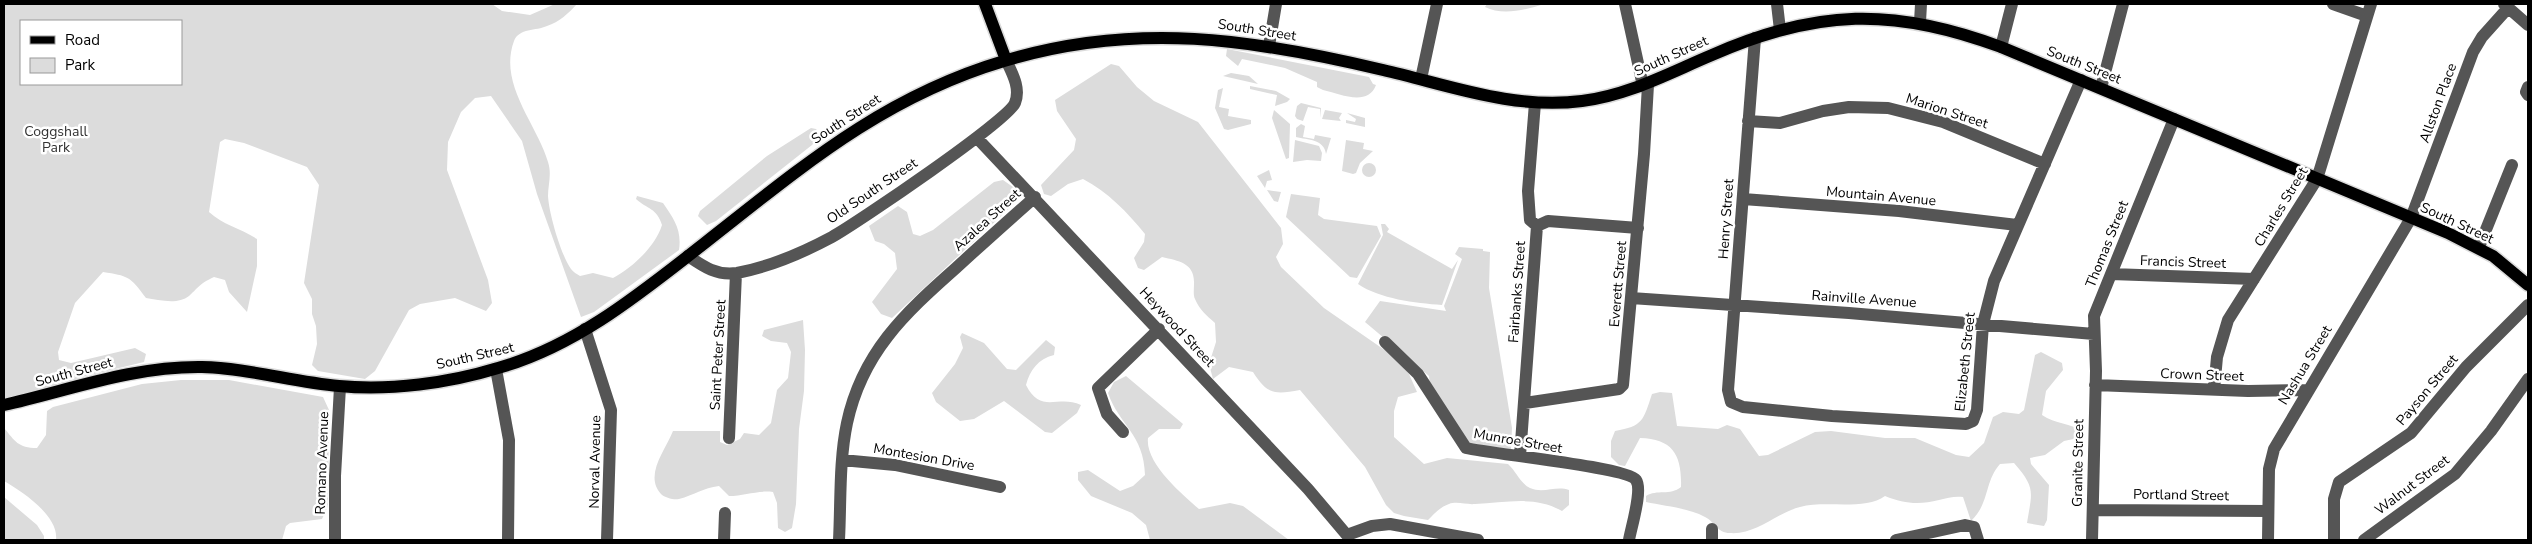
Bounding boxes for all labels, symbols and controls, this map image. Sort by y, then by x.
street label: South Street [1217,14,1298,46]
legend [20,20,182,85]
text: Road [65,30,100,50]
street label: South Street [1631,31,1711,81]
street label: South Street [2044,41,2124,89]
text: Park [65,55,95,75]
street label: Allston Place [2415,61,2461,145]
street label: South Street [808,89,884,148]
street label: Marion Street [1904,89,1991,133]
park label: Coggshall Park [24,122,89,157]
street label: Old South Street [823,154,921,228]
street label: Charles Street [2250,164,2312,250]
street label: Henry Street [1714,178,1738,260]
street label: Mountain Avenue [1825,182,1937,210]
street label: Azalea Street [949,185,1025,255]
street label: Thomas Street [2081,198,2133,290]
street label: South Street [2417,198,2497,248]
street label: Fairbanks Street [1504,240,1530,344]
street label: Everett Street [1605,240,1631,328]
street label: Francis Street [2140,251,2226,273]
street label: Heywood Street [1135,283,1219,371]
street label: Rainville Avenue [1811,286,1917,312]
street label: Saint Peter Street [706,299,730,411]
street label: Elizabeth Street [1950,311,1980,413]
street label: Nashua Street [2274,322,2336,408]
street label: South Street [434,338,516,374]
street label: Payson Street [2392,350,2462,430]
street label: South Street [33,353,115,391]
street label: Crown Street [2160,364,2244,386]
street label: Romano Avenue [311,411,333,515]
street label: Norval Avenue [585,415,605,509]
street label: Granite Street [2068,419,2088,507]
street label: Munroe Street [1472,424,1564,458]
street label: Montesion Drive [872,439,976,475]
street label: Walnut Street [2371,451,2453,519]
street label: Portland Street [2133,485,2229,505]

